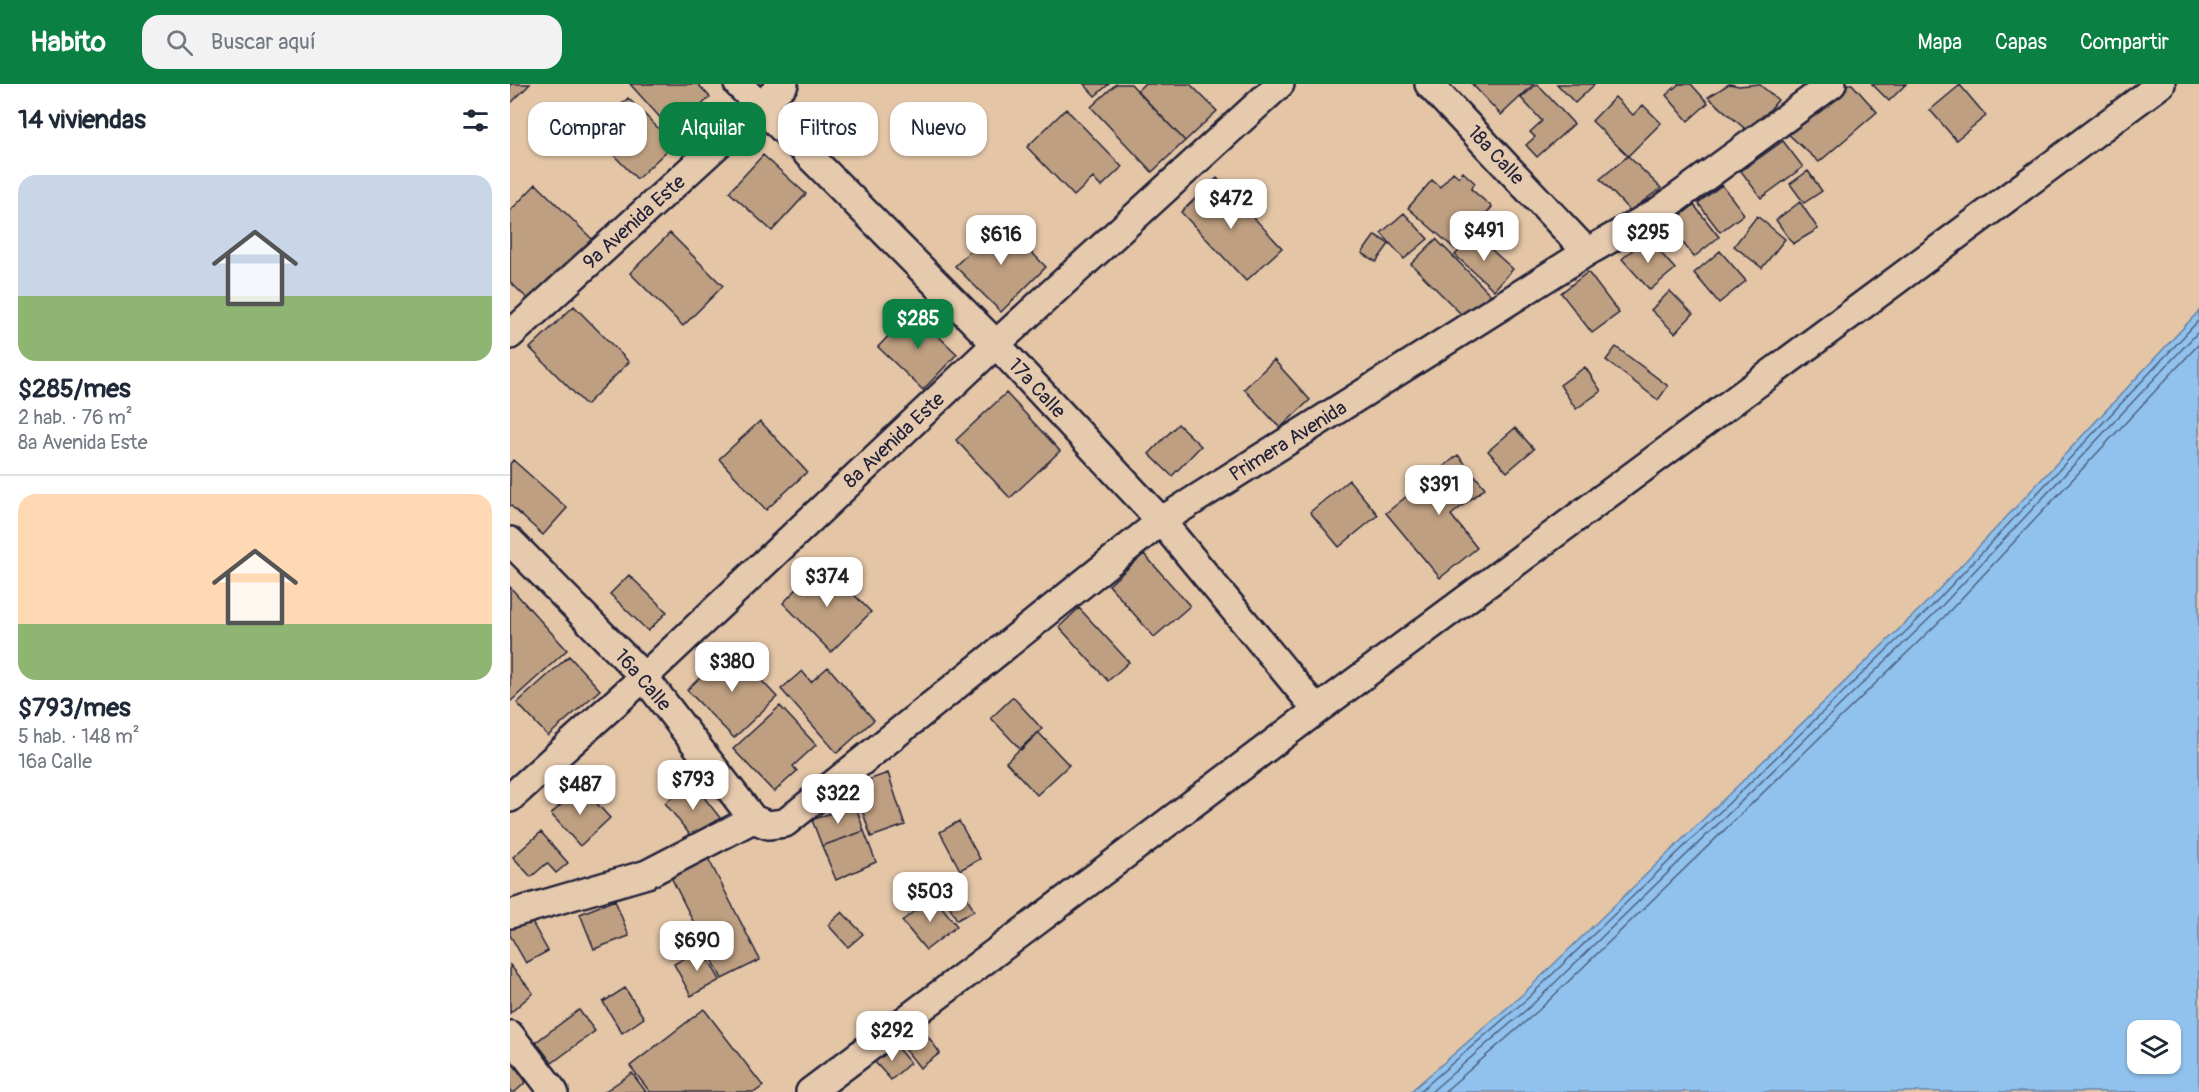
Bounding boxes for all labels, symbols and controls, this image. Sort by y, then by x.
search box [142,15,562,69]
text: Habito [30,25,106,60]
icon: search [163,26,196,59]
text: Buscar aquí [211,28,316,56]
text: Mapa [1918,29,1962,56]
text: Capas [1995,29,2047,56]
text: Compartir [2080,29,2169,56]
chip: Comprar [528,102,647,156]
chip: Alquilar [659,102,766,156]
chip: Filtros [778,102,878,156]
chip: Nuevo [890,102,987,156]
text: 14 viviendas [18,104,146,136]
icon: filters [459,104,492,137]
street label: 18a Calle [1462,120,1530,190]
street label: 9a Avenida Este [577,169,691,275]
pin: $472 [1195,179,1267,230]
text: $472 [1209,186,1253,211]
pin: $491 [1448,211,1520,262]
pin: $295 [1612,213,1684,264]
icon: home [201,214,309,322]
pin: $616 [965,215,1037,266]
text: $491 [1464,218,1504,243]
text: $295 [1626,220,1670,245]
text: $616 [980,222,1022,247]
pin: $285 [882,299,954,350]
text: $285 [897,306,939,331]
street label: 17a Calle [1003,353,1071,423]
text: $285/mes [18,373,131,405]
street label: 8a Avenida Este [838,387,950,493]
street label: Primera Avenida [1225,395,1351,487]
text: 2 hab. · 76 m² [18,405,133,430]
text: 8a Avenida Este [18,430,148,455]
pin: $391 [1403,465,1475,516]
text: $391 [1419,472,1459,497]
icon: home [201,533,309,641]
pin: $374 [791,557,863,608]
text: $374 [805,564,849,589]
pin: $380 [696,642,768,693]
street label: 16a Calle [609,644,677,716]
text: $380 [709,649,755,674]
text: $793/mes [18,692,131,724]
text: 5 hab. · 148 m² [18,724,140,749]
text: 16a Calle [18,749,92,774]
pin: $793 [657,760,729,811]
pin: $487 [544,765,616,816]
text: $793 [672,767,714,792]
text: $487 [558,772,602,797]
pin: $322 [802,774,874,825]
text: $322 [816,781,860,806]
pin: $503 [894,872,966,923]
text: $503 [907,879,953,904]
pin: $690 [661,921,733,972]
text: $690 [674,928,720,953]
pin: $292 [856,1011,928,1062]
text: $292 [870,1018,914,1043]
map controls [2127,1020,2181,1074]
button: layers [2127,1020,2181,1074]

